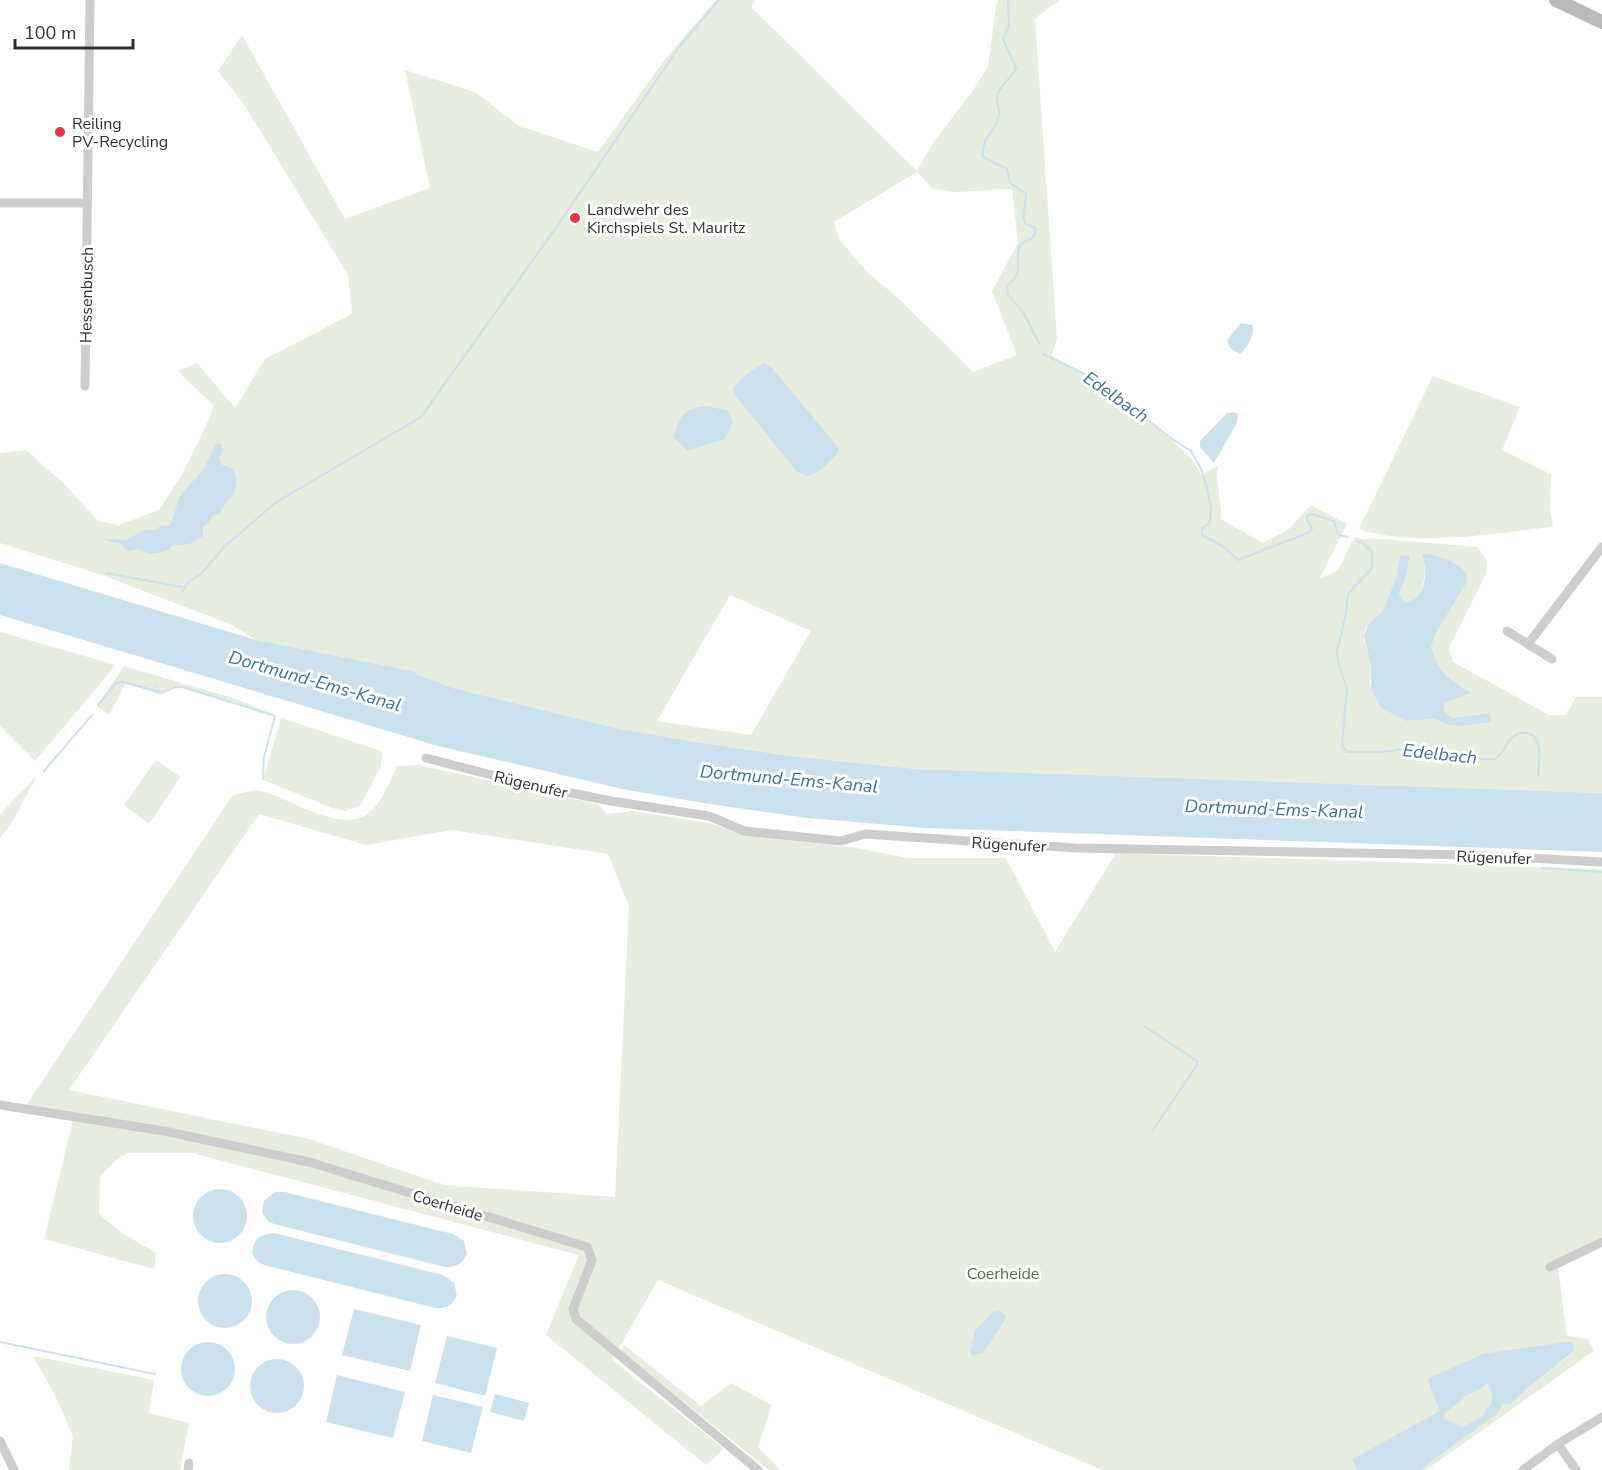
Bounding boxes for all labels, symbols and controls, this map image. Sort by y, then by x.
scale bar [15,12,134,50]
text: 100 m [24,21,76,45]
place label: Reiling PV-Recycling [72,113,168,153]
marker: Reiling PV-Recycling [53,125,67,139]
place label: Landwehr des Kirchspiels St. Mauritz [587,199,746,239]
marker: Landwehr des Kirchspiels St. Mauritz [568,211,582,225]
street label: Hessenbusch [75,247,99,343]
water label: Edelbach [1079,366,1153,428]
water label: Dortmund-Ems-Kanal [226,645,404,717]
water label: Edelbach [1402,738,1478,770]
water label: Dortmund-Ems-Kanal [699,759,879,799]
street label: Rügenufer [492,766,570,804]
water label: Dortmund-Ems-Kanal [1184,794,1364,824]
street label: Rügenufer [971,832,1047,858]
street label: Rügenufer [1456,846,1532,870]
street label: Coerheide [410,1185,486,1227]
park label: Coerheide [967,1263,1039,1285]

